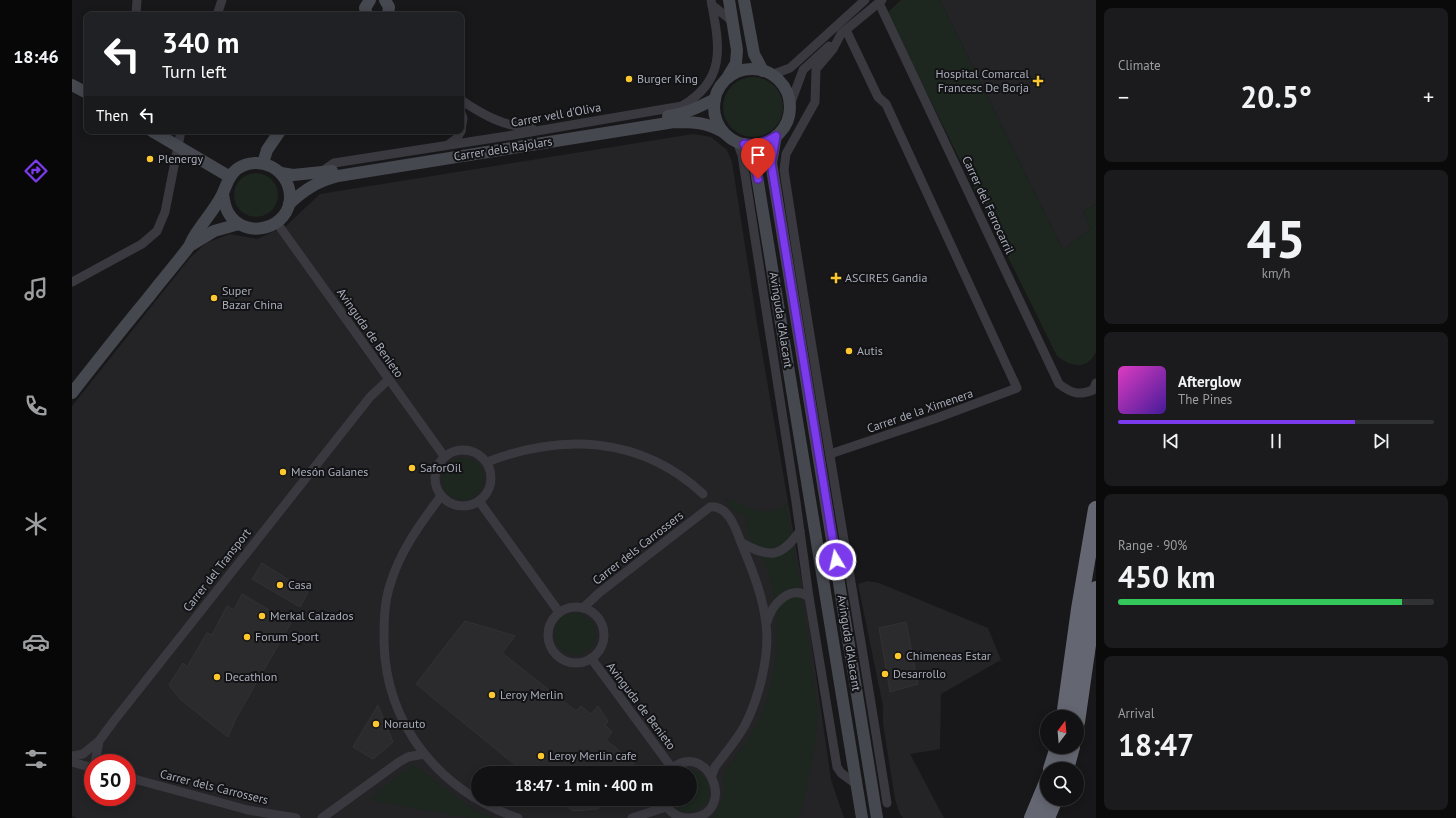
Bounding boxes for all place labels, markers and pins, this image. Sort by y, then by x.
place label: Hospital Comarcal Francesc De Borja [936,66,1029,95]
place label: Burger King [637,71,698,86]
marker: Burger King [624,74,634,84]
marker: Hospital Comarcal Francesc De Borja [1032,75,1044,87]
pin [741,138,775,179]
place label: Plenergy [158,151,203,166]
marker: Plenergy [145,154,155,164]
place label: ASCIRES Gandia [845,270,927,285]
marker: ASCIRES Gandia [830,272,842,284]
place label: Super Bazar China [222,283,283,312]
marker: Super Bazar China [209,293,219,303]
place label: Autis [857,343,883,358]
marker: Autis [844,346,854,356]
place label: SaforOil [420,460,462,475]
marker: SaforOil [407,463,417,473]
place label: Mesón Galanes [291,464,368,479]
marker: Mesón Galanes [278,467,288,477]
place label: Casa [288,577,312,592]
marker: Casa [275,580,285,590]
place label: Merkal Calzados [270,608,353,623]
marker: Merkal Calzados [257,611,267,621]
place label: Forum Sport [255,629,319,644]
marker: Forum Sport [242,632,252,642]
place label: Chimeneas Estar [906,648,991,663]
marker: Chimeneas Estar [893,651,903,661]
place label: Desarrollo [893,666,946,681]
place label: Decathlon [225,669,277,684]
marker: Desarrollo [880,669,890,679]
marker: Decathlon [212,672,222,682]
place label: Leroy Merlin [500,687,563,702]
marker: Leroy Merlin [487,690,497,700]
place label: Norauto [384,716,425,731]
marker: Norauto [371,719,381,729]
place label: Leroy Merlin cafe [549,748,637,763]
marker: Leroy Merlin cafe [536,751,546,761]

